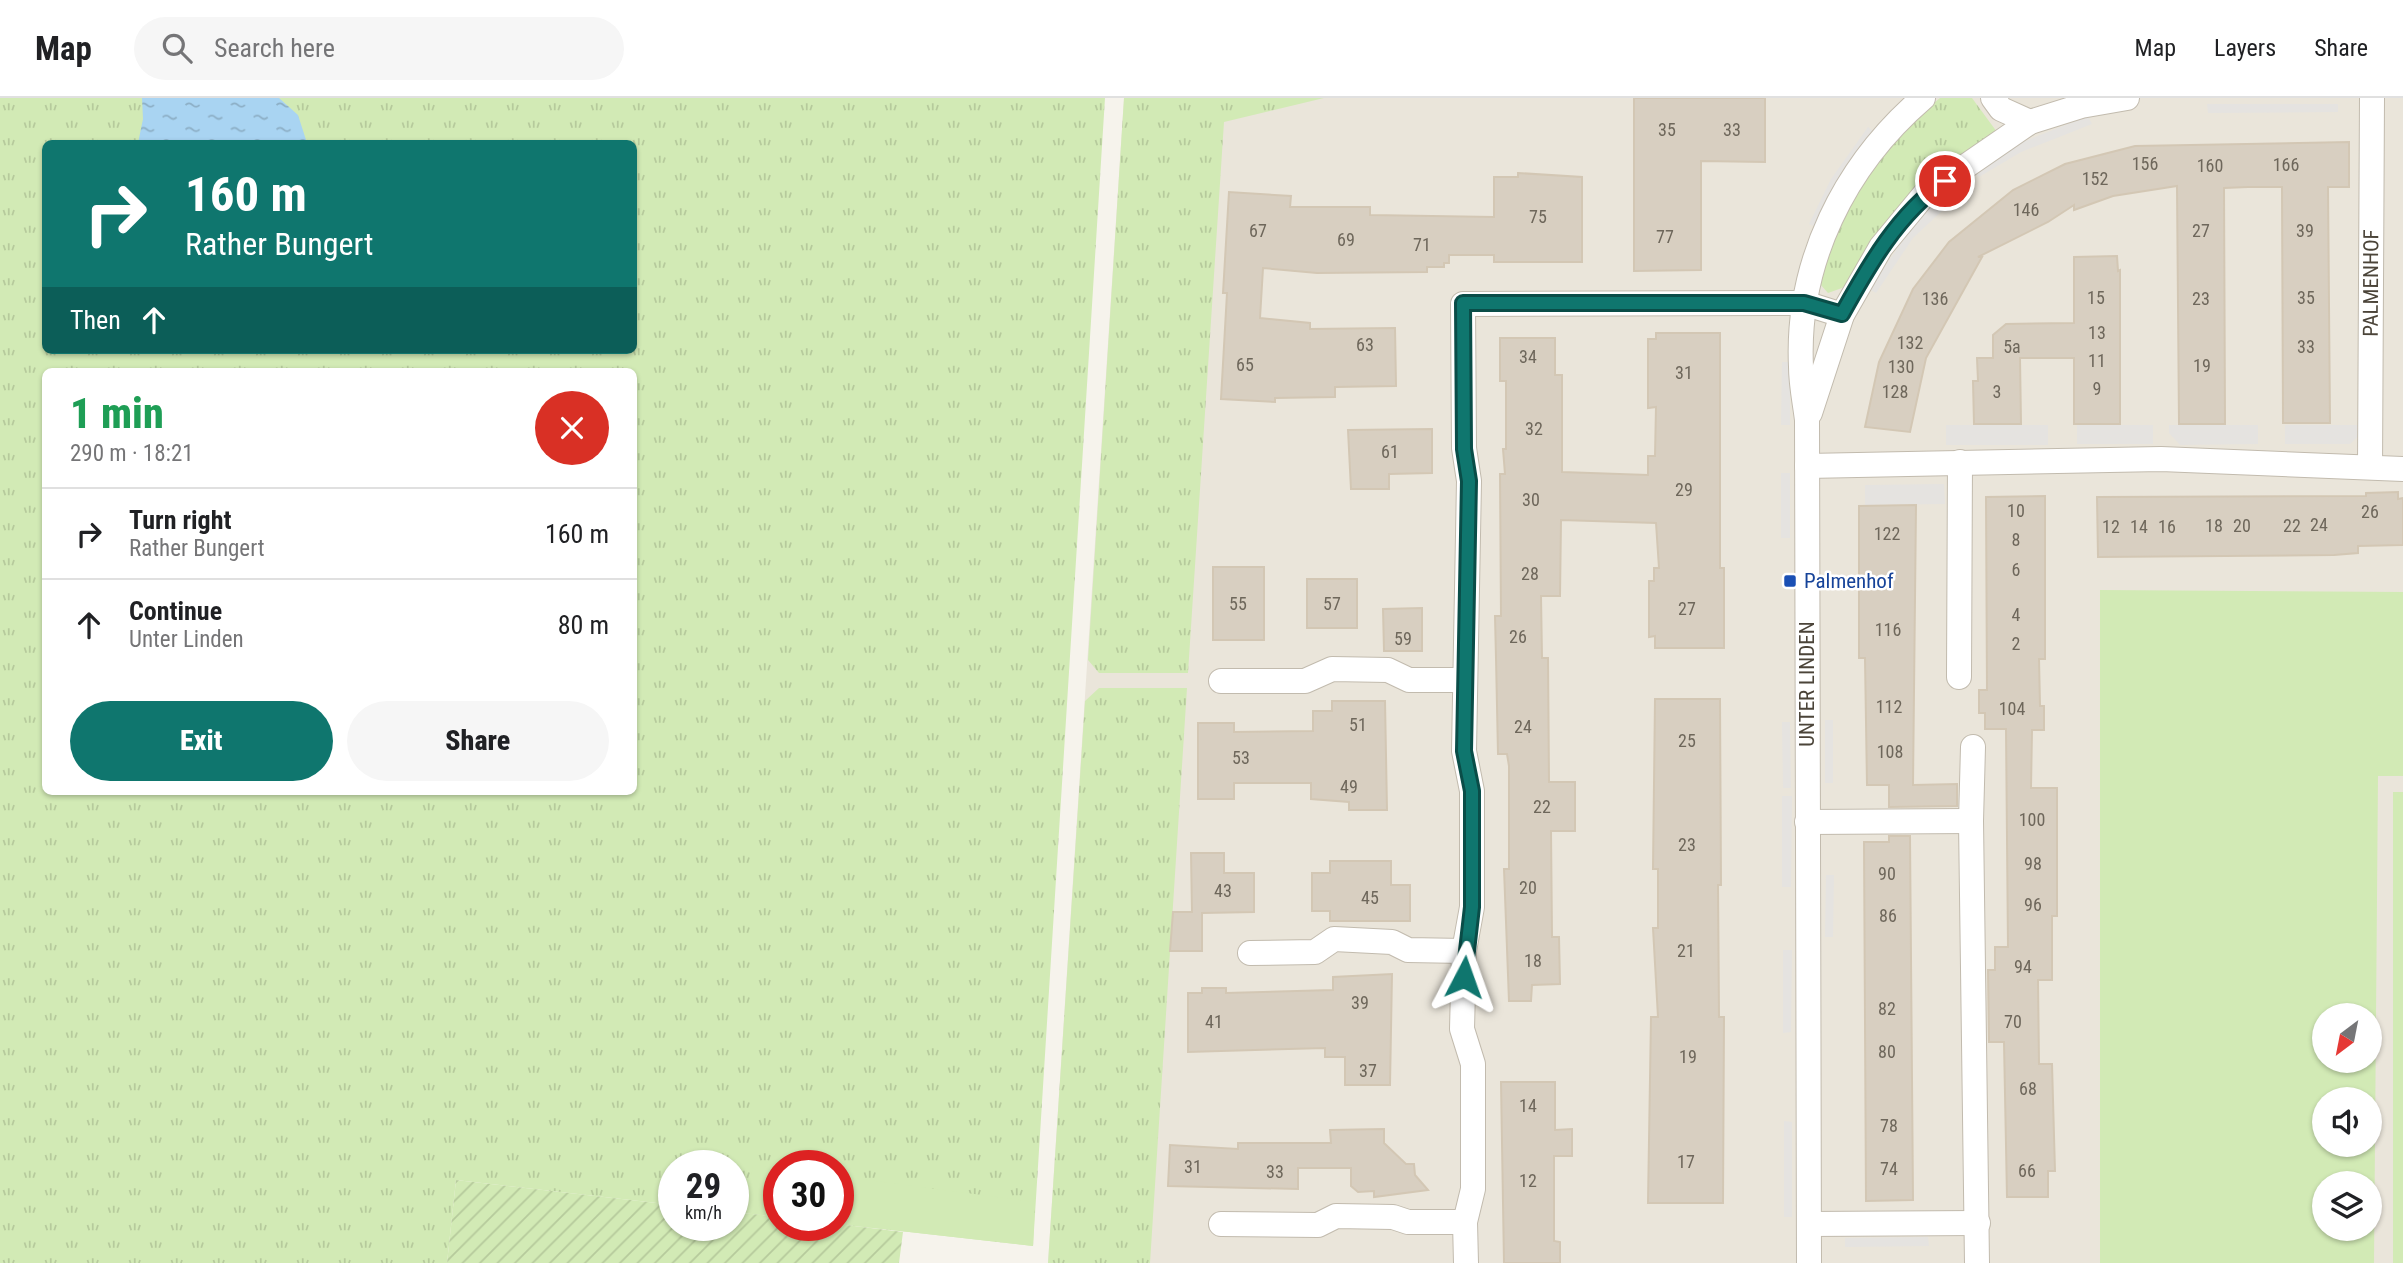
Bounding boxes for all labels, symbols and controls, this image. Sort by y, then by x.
search box [134,17,624,80]
text: Map [35,29,92,68]
icon: search [158,29,196,67]
text: Search here [214,33,335,63]
text: Map [2135,34,2176,62]
text: Layers [2214,34,2276,62]
text: Share [2314,34,2368,62]
house number: 35 [1658,119,1676,140]
house number: 33 [1723,119,1741,140]
pin [1915,151,1975,211]
house number: 156 [2132,153,2158,174]
house number: 166 [2273,154,2299,175]
house number: 160 [2197,155,2223,176]
icon: arrive [1926,162,1964,200]
text: 160 m [185,166,307,223]
icon: right [70,168,161,259]
house number: 152 [2082,168,2108,189]
house number: 146 [2013,199,2039,220]
house number: 75 [1529,206,1547,227]
house number: 67 [1249,220,1267,241]
house number: 27 [2192,220,2210,241]
house number: 39 [2296,220,2314,241]
text: Rather Bungert [185,225,374,263]
house number: 77 [1656,226,1674,247]
house number: 69 [1337,229,1355,250]
street label: PALMENHOF [2359,229,2383,337]
house number: 71 [1413,234,1431,255]
house number: 15 [2087,287,2105,308]
house number: 35 [2297,287,2315,308]
house number: 136 [1922,288,1948,309]
house number: 23 [2192,288,2210,309]
icon: ahead [135,301,173,339]
text: Then [70,305,121,335]
house number: 13 [2088,322,2106,343]
house number: 132 [1897,332,1923,353]
house number: 63 [1356,334,1374,355]
house number: 5a [2003,336,2021,357]
house number: 33 [2297,336,2315,357]
house number: 34 [1519,346,1537,367]
house number: 11 [2088,350,2106,371]
house number: 65 [1236,354,1254,375]
house number: 19 [2193,355,2211,376]
house number: 130 [1888,356,1914,377]
house number: 31 [1675,362,1693,383]
house number: 9 [2093,378,2101,399]
house number: 128 [1882,381,1908,402]
house number: 3 [1993,381,2001,402]
text: 1 min [70,389,164,438]
button: close [535,391,609,465]
house number: 32 [1525,418,1543,439]
text: 290 m · 18:21 [70,440,194,467]
house number: 61 [1381,441,1399,462]
house number: 29 [1675,479,1693,500]
house number: 30 [1522,489,1540,510]
house number: 10 [2007,500,2025,521]
house number: 26 [2361,501,2379,522]
text: Turn right [129,505,231,535]
house number: 24 [2310,514,2328,535]
icon: right [70,515,108,553]
house number: 18 [2205,515,2223,536]
house number: 20 [2233,515,2251,536]
house number: 22 [2283,515,2301,536]
house number: 12 [2102,516,2120,537]
house number: 14 [2130,516,2148,537]
house number: 16 [2158,516,2176,537]
text: 160 m [545,519,609,549]
house number: 122 [1874,523,1900,544]
house number: 8 [2012,529,2020,550]
text: Rather Bungert [129,535,265,562]
house number: 6 [2012,559,2020,580]
house number: 28 [1521,563,1539,584]
place label: Palmenhof [1804,569,1894,593]
marker: Palmenhof [1782,573,1798,589]
house number: 55 [1229,593,1247,614]
house number: 57 [1323,593,1341,614]
text: Continue [129,596,222,626]
house number: 27 [1678,598,1696,619]
house number: 4 [2012,604,2021,625]
icon: ahead [70,606,108,644]
text: 80 m [558,610,609,640]
house number: 116 [1875,619,1901,640]
street label: UNTER LINDEN [1795,621,1819,747]
text: Unter Linden [129,626,244,653]
house number: 26 [1509,626,1527,647]
house number: 59 [1394,628,1412,649]
house number: 2 [2012,633,2021,654]
house number: 112 [1876,696,1902,717]
house number: 104 [1999,698,2025,719]
button: Exit [70,701,333,781]
button: Share [347,701,609,781]
house number: 51 [1349,714,1367,735]
house number: 24 [1514,716,1532,737]
house number: 25 [1678,730,1696,751]
house number: 108 [1877,741,1903,762]
house number: 53 [1232,747,1250,768]
house number: 49 [1340,776,1358,797]
house number: 22 [1533,796,1551,817]
house number: 100 [2019,809,2045,830]
house number: 23 [1678,834,1696,855]
house number: 98 [2024,853,2042,874]
house number: 90 [1878,863,1896,884]
house number: 20 [1519,877,1537,898]
house number: 43 [1214,880,1232,901]
house number: 45 [1361,887,1379,908]
house number: 96 [2024,894,2042,915]
house number: 86 [1879,905,1897,926]
position arrow [1427,940,1501,1014]
house number: 21 [1677,940,1695,961]
house number: 18 [1524,950,1542,971]
house number: 94 [2014,956,2032,977]
house number: 39 [1351,992,1369,1013]
house number: 82 [1878,998,1896,1019]
north arrow [2312,1003,2382,1073]
map controls [2312,1003,2382,1241]
house number: 41 [1205,1011,1223,1032]
house number: 70 [2004,1011,2022,1032]
house number: 80 [1878,1041,1896,1062]
house number: 19 [1679,1046,1697,1067]
house number: 37 [1359,1060,1377,1081]
house number: 68 [2019,1078,2037,1099]
button: sound [2312,1087,2382,1157]
house number: 14 [1519,1095,1537,1116]
house number: 78 [1880,1115,1898,1136]
speed limit sign: 30 [763,1150,854,1241]
house number: 17 [1677,1151,1695,1172]
house number: 31 [1184,1156,1202,1177]
house number: 74 [1880,1158,1898,1179]
house number: 66 [2018,1160,2036,1181]
house number: 33 [1266,1161,1284,1182]
text: 29 [686,1166,721,1207]
house number: 12 [1519,1170,1537,1191]
button: layers [2312,1171,2382,1241]
text: km/h [685,1202,722,1223]

